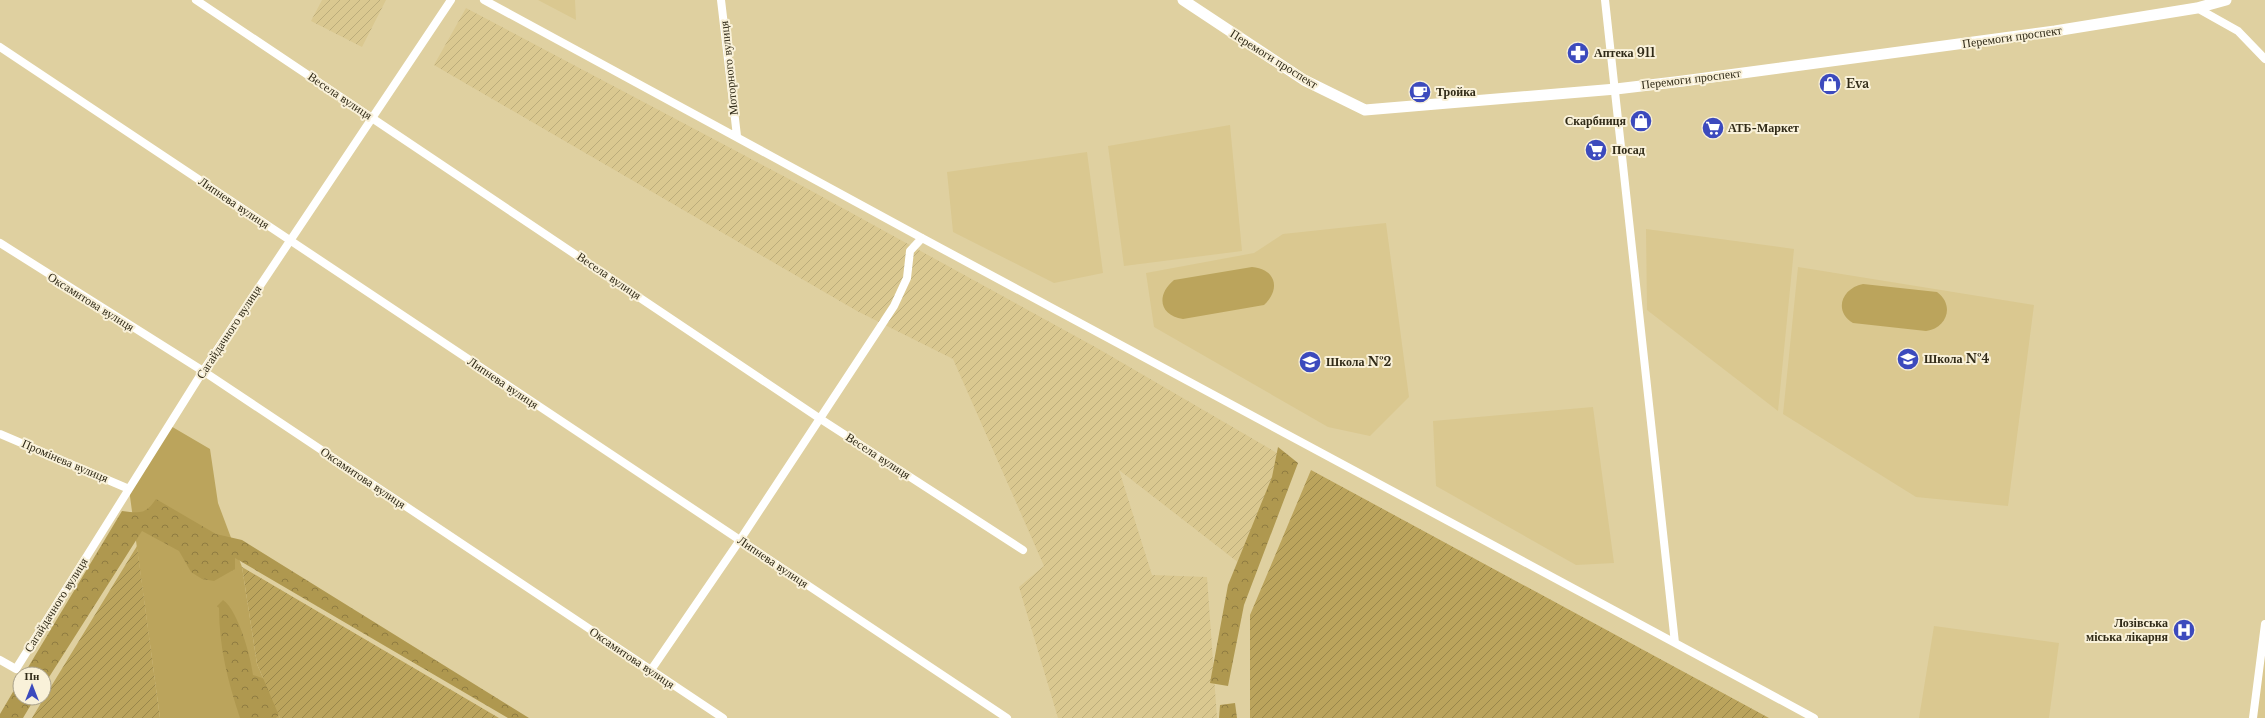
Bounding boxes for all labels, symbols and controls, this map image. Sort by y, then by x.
street label: Моторного вулиця [716,20,741,116]
street label: Перемоги проспект [1961,22,2063,51]
street label: Перемоги проспект [1228,26,1321,92]
pharmacy icon: Аптека 911 [1565,40,1591,66]
place label: Аптека 911 [1594,45,1655,60]
street label: Перемоги проспект [1640,65,1742,92]
street label: Весела вулиця [305,69,376,123]
shop icon: Eva [1817,71,1843,97]
place label: Eva [1846,76,1869,91]
cafe icon: Тройка [1407,79,1433,105]
place label: Тройка [1436,84,1476,99]
shop icon: Скарбниця [1628,108,1654,134]
place label: Скарбниця [1565,113,1627,128]
supermarket icon: АТБ-Маркет [1700,115,1726,141]
place label: АТБ-Маркет [1728,120,1799,135]
supermarket icon: Посад [1583,137,1609,163]
place label: Посад [1612,142,1645,157]
street label: Липнева вулиця [196,173,273,232]
street label: Весела вулиця [574,249,645,303]
street label: Оксамитова вулиця [45,269,138,335]
street label: Сагайдачного вулиця [193,282,265,381]
school or university icon: Школа №4 [1895,346,1921,372]
school or university icon: Школа №2 [1297,349,1323,375]
place label: Школа №4 [1924,351,1990,366]
street label: Липнева вулиця [465,353,542,412]
place label: Школа №2 [1326,354,1392,369]
street label: Весела вулиця [843,429,914,482]
street label: Промінева вулиця [20,436,111,486]
street label: Оксамитова вулиця [318,444,409,512]
street label: Липнева вулиця [735,532,812,591]
street label: Сагайдачного вулиця [20,554,91,655]
place label: Лозівська міська лікарня [2086,615,2169,644]
hospital icon: Лозівська міська лікарня [2171,617,2197,643]
street label: Оксамитова вулиця [587,624,678,692]
north arrow [12,666,52,706]
text: Пн [25,669,40,683]

